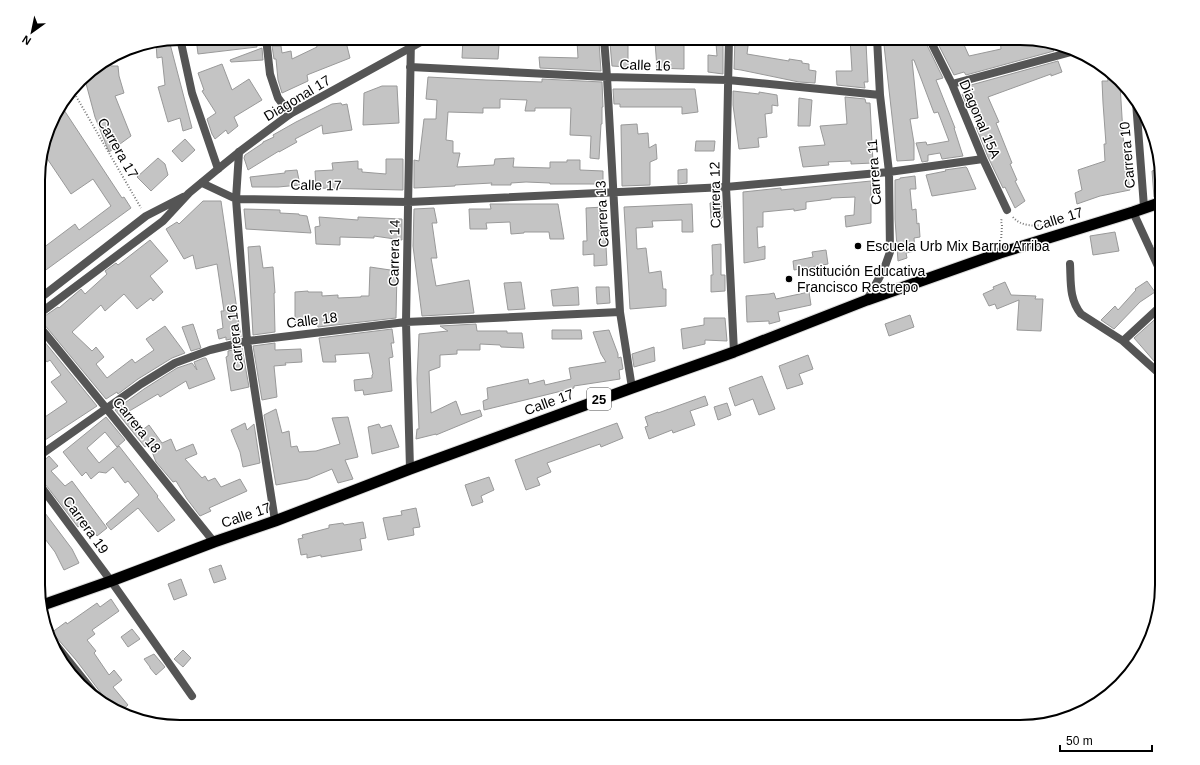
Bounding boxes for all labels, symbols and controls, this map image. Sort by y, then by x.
north arrow [12,12,52,52]
text: N [20,33,33,48]
street label: Calle 16 [619,56,671,74]
street label: Diagonal 17 [261,72,333,124]
street label: Diagonal 15A [956,77,1004,161]
street label: Carrera 17 [94,115,142,181]
street label: Carrera 10 [1116,121,1138,189]
street label: Carrera 11 [864,138,884,205]
street label: Carrera 12 [706,161,724,229]
street label: Calle 17 [290,177,342,193]
street label: Carrera 13 [592,180,612,248]
street label: Calle 17 [1031,204,1085,234]
street label: Carrera 14 [385,219,403,287]
place label: Escuela Urb Mix Barrio Arriba [866,238,1050,254]
marker: Escuela Urb Mix Barrio Arriba [853,241,863,251]
place label: Institución Educativa Francisco Restrepo [797,263,926,295]
marker: Institución Educativa Francisco Restrepo [784,274,794,284]
street label: Carrera 16 [224,304,246,372]
street label: Calle 18 [286,309,339,331]
street label: Calle 17 [522,386,576,418]
road number: 25 [587,388,611,410]
street label: Carrera 18 [110,394,164,456]
street label: Carrera 19 [60,493,112,557]
street label: Calle 17 [219,499,273,531]
scale bar [1060,727,1152,753]
text: 50 m [1066,734,1093,748]

